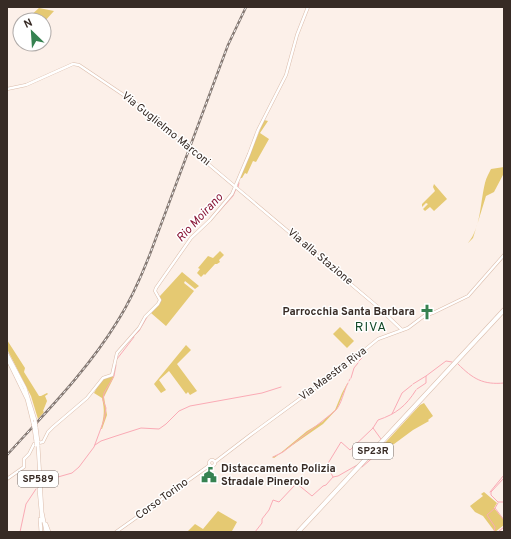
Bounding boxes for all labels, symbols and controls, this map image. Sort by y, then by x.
north arrow [12,12,52,52]
text: N [22,16,35,32]
street label: Via Guglielmo Marconi [119,89,213,169]
water label: Rio Moirano [173,190,227,246]
street label: Via alla Stazione [284,226,356,289]
church icon: Parrocchia Santa Barbara [418,303,436,321]
place label: Parrocchia Santa Barbara [283,305,415,319]
district label: RIVA [355,320,387,336]
street label: Via Maestra Riva [296,344,370,404]
road number: SP23R [353,443,393,459]
place label: Distaccamento Polizia Stradale Pinerolo [221,462,336,489]
public building icon: Distaccamento Polizia Stradale Pinerolo [200,466,218,484]
road number: SP589 [18,471,58,487]
street label: Corso Torino [133,475,191,523]

